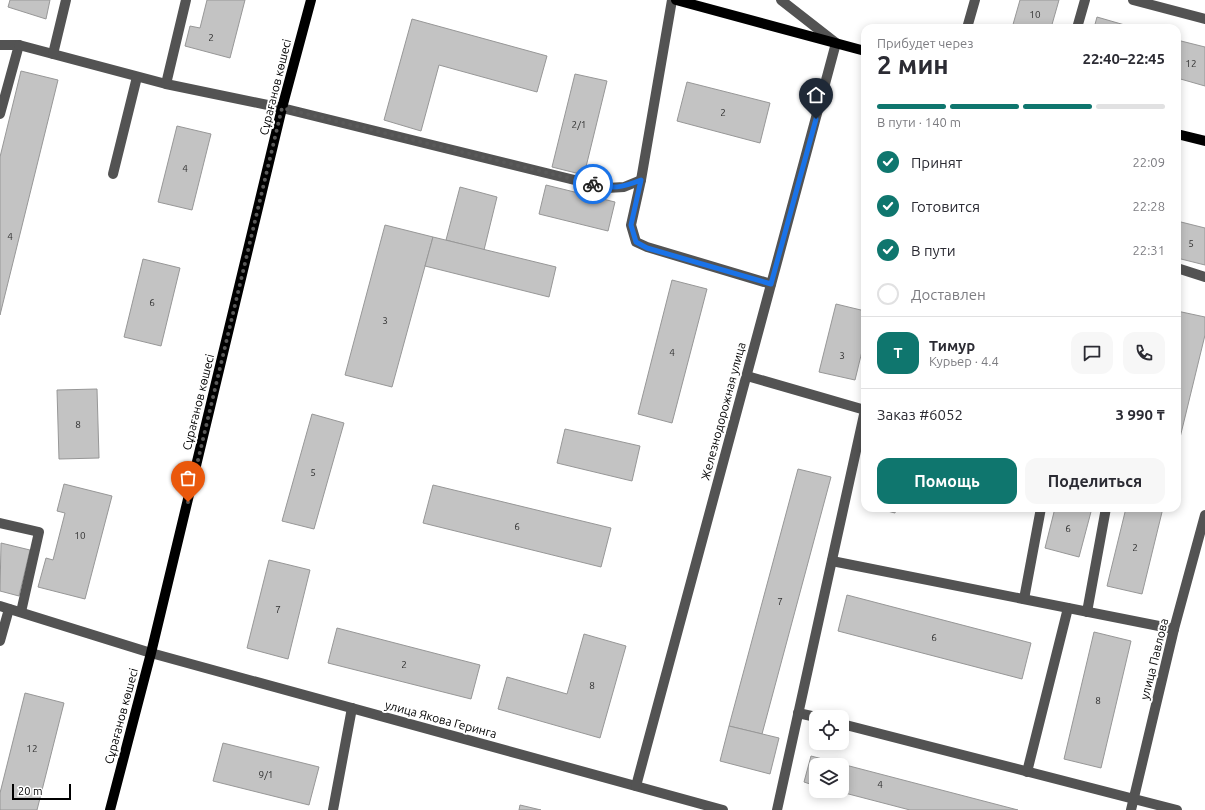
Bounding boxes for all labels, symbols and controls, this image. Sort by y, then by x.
house number: 10 [1029,9,1041,20]
house number: 2 [208,32,214,43]
text: Прибудет через [877,36,974,50]
street label: Сұрағанов көшесі [257,37,293,136]
text: 2 мин [877,50,949,79]
text: 22:40–22:45 [1082,50,1165,67]
house number: 12 [1185,58,1197,69]
pin [799,78,833,119]
icon: home [805,84,827,106]
house number: 2 [720,107,726,118]
text: В пути · 140 m [877,115,961,129]
house number: 2/1 [572,119,586,130]
icon: check [877,151,899,173]
text: Принят [911,154,963,171]
text: 22:09 [1132,155,1165,169]
house number: 4 [182,163,188,174]
courier [573,164,613,204]
icon: bike [582,173,604,195]
icon: check [877,195,899,217]
text: Готовится [911,198,980,215]
text: 22:28 [1132,199,1165,213]
house number: 4 [7,231,13,242]
house number: 5 [1188,238,1194,249]
icon: check [877,239,899,261]
text: В пути [911,242,956,259]
text: 22:31 [1132,243,1165,257]
text: Доставлен [911,286,986,303]
house number: 6 [149,297,155,308]
house number: 3 [382,315,388,326]
button: chat [1071,332,1113,374]
button: phone [1123,332,1165,374]
text: Тимур [929,337,975,354]
street label: Железнодорожная улица [698,341,748,481]
text: Т [893,344,903,361]
house number: 4 [669,347,675,358]
house number: 3 [839,350,845,361]
street label: Сұрағанов көшесі [180,352,216,451]
text: Курьер · 4.4 [929,354,999,368]
text: Заказ #6052 [877,406,963,423]
text: 3 990 ₸ [1116,406,1165,423]
house number: 8 [75,419,81,430]
button: Помощь [877,458,1017,504]
button: Поделиться [1025,458,1165,504]
pin [171,461,205,502]
icon: bag [177,467,199,489]
house number: 5 [310,467,316,478]
house number: 6 [514,521,520,532]
house number: 6 [1065,523,1071,534]
house number: 10 [74,530,86,541]
house number: 2 [1132,542,1138,553]
house number: 7 [777,596,783,607]
house number: 7 [275,604,281,615]
street label: улица Павлова [1138,617,1170,701]
house number: 6 [931,632,937,643]
house number: 2 [401,659,407,670]
street label: Сұрағанов көшесі [102,667,140,765]
house number: 8 [589,680,595,691]
house number: 8 [1095,695,1101,706]
street label: улица Якова Геринга [384,698,498,740]
map controls [809,710,849,798]
button: locate [809,710,849,750]
house number: 12 [26,743,38,754]
button: layers [809,758,849,798]
house number: 9/1 [259,769,273,780]
house number: 4 [877,779,883,790]
scale bar [12,782,71,801]
text: 20 m [18,785,42,797]

